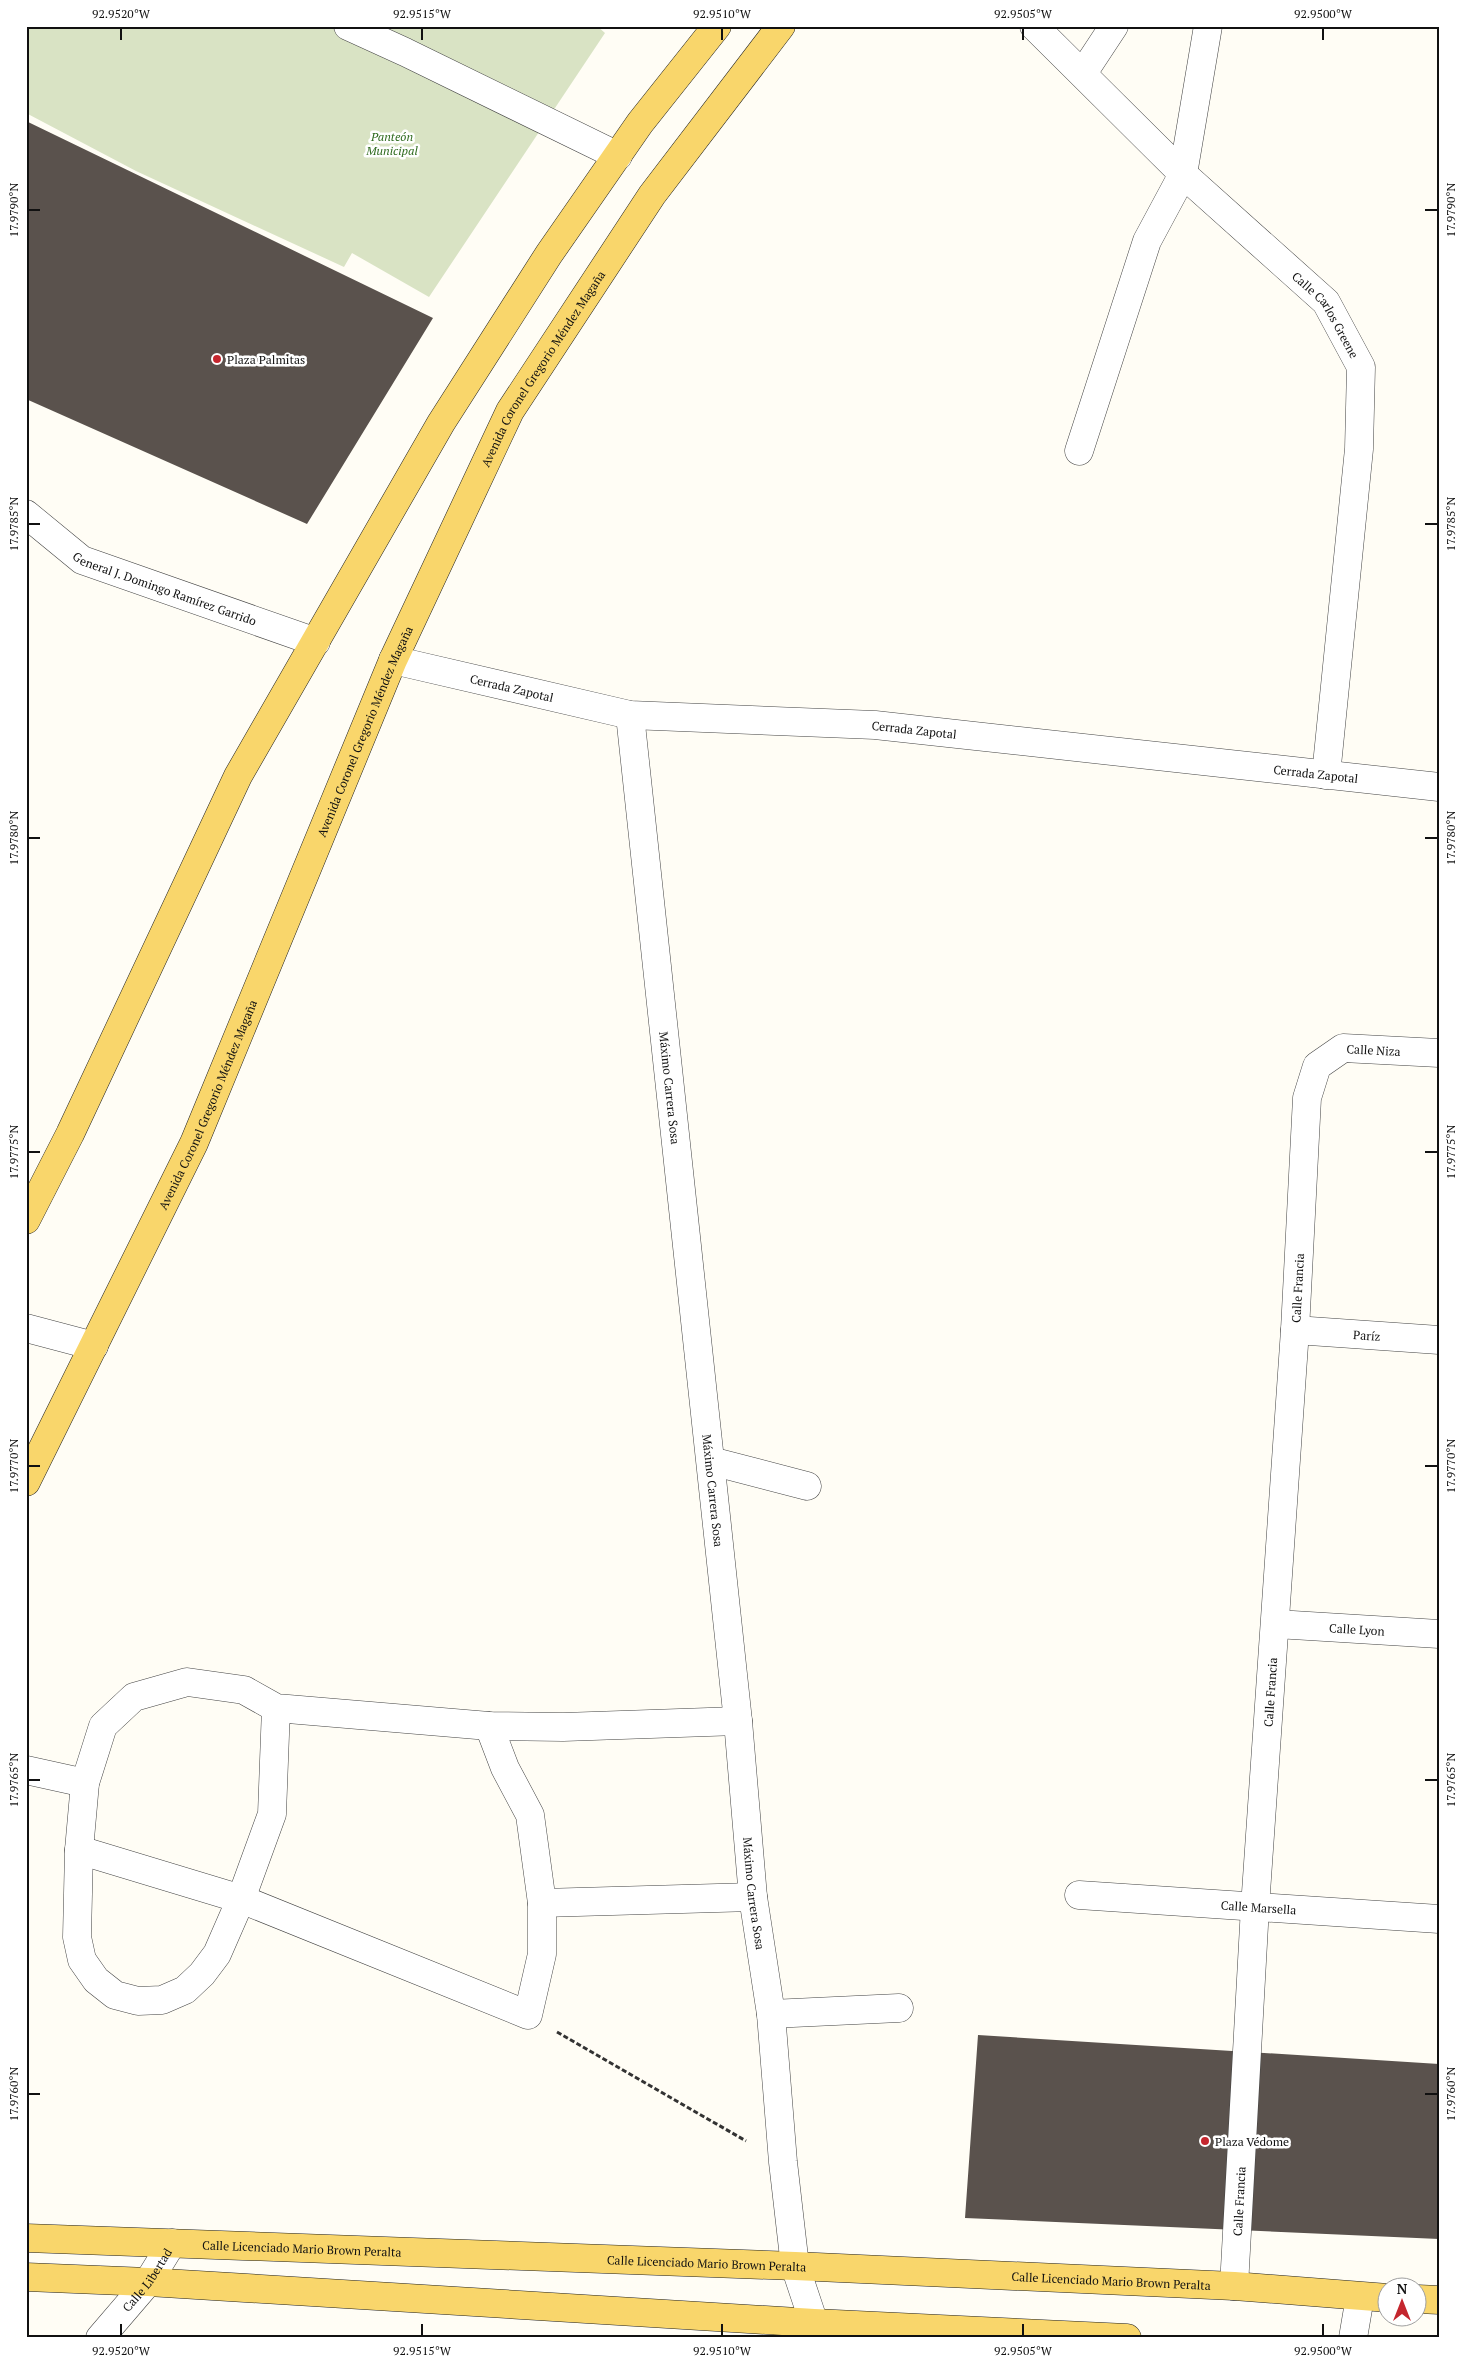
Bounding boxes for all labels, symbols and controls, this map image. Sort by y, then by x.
text: 92.9520°W [92,6,151,21]
text: 92.9515°W [393,6,452,21]
text: 92.9510°W [693,6,752,21]
text: 92.9505°W [994,6,1053,21]
text: 92.9500°W [1294,6,1353,21]
park label: Panteón Municipal [365,129,418,158]
text: 17.9790°N [6,183,21,237]
text: 17.9790°N [1443,183,1458,237]
street label: Avenida Coronel Gregorio Méndez Magaña [477,267,608,469]
street label: Calle Carlos Greene [1289,268,1362,361]
place label: Plaza Palmitas [227,352,305,367]
marker: Plaza Palmitas [211,353,223,365]
text: 17.9785°N [6,497,21,551]
text: 17.9785°N [1443,497,1458,551]
street label: General J. Domingo Ramírez Garrido [70,548,259,628]
street label: Avenida Coronel Gregorio Méndez Magaña [314,623,416,839]
street label: Cerrada Zapotal [469,671,555,705]
street label: Cerrada Zapotal [871,717,958,741]
street label: Cerrada Zapotal [1273,761,1359,786]
text: 17.9780°N [6,811,21,865]
text: 17.9780°N [1443,811,1458,865]
street label: Avenida Coronel Gregorio Méndez Magaña [155,997,260,1212]
street label: Máximo Carrera Sosa [657,1031,684,1145]
street label: Calle Niza [1346,1041,1401,1058]
text: 17.9775°N [6,1125,21,1179]
text: 17.9775°N [1443,1125,1458,1179]
street label: Calle Francia [1288,1253,1306,1323]
street label: Paríz [1353,1327,1381,1343]
street label: Máximo Carrera Sosa [700,1433,727,1548]
text: 17.9770°N [6,1439,21,1493]
text: 17.9770°N [1443,1439,1458,1493]
street label: Calle Lyon [1329,1620,1385,1638]
street label: Calle Francia [1260,1657,1280,1727]
text: 17.9765°N [6,1753,21,1807]
text: 17.9765°N [1443,1753,1458,1807]
street label: Máximo Carrera Sosa [740,1837,769,1951]
street label: Calle Marsella [1220,1897,1297,1917]
text: 17.9760°N [6,2067,21,2121]
text: 17.9760°N [1443,2067,1458,2121]
place label: Plaza Védome [1215,2134,1289,2149]
marker: Plaza Védome [1199,2135,1211,2147]
street label: Calle Francia [1229,2166,1248,2236]
street label: Calle Licenciado Mario Brown Peralta [202,2237,402,2259]
street label: Calle Libertad [119,2245,175,2314]
street label: Calle Licenciado Mario Brown Peralta [607,2252,807,2274]
street label: Calle Licenciado Mario Brown Peralta [1011,2268,1211,2292]
north arrow [1378,2276,1428,2326]
text: N [1397,2279,1408,2298]
text: 92.9520°W [92,2343,151,2358]
text: 92.9515°W [393,2343,452,2358]
text: 92.9510°W [693,2343,752,2358]
text: 92.9505°W [994,2343,1053,2358]
text: 92.9500°W [1294,2343,1353,2358]

